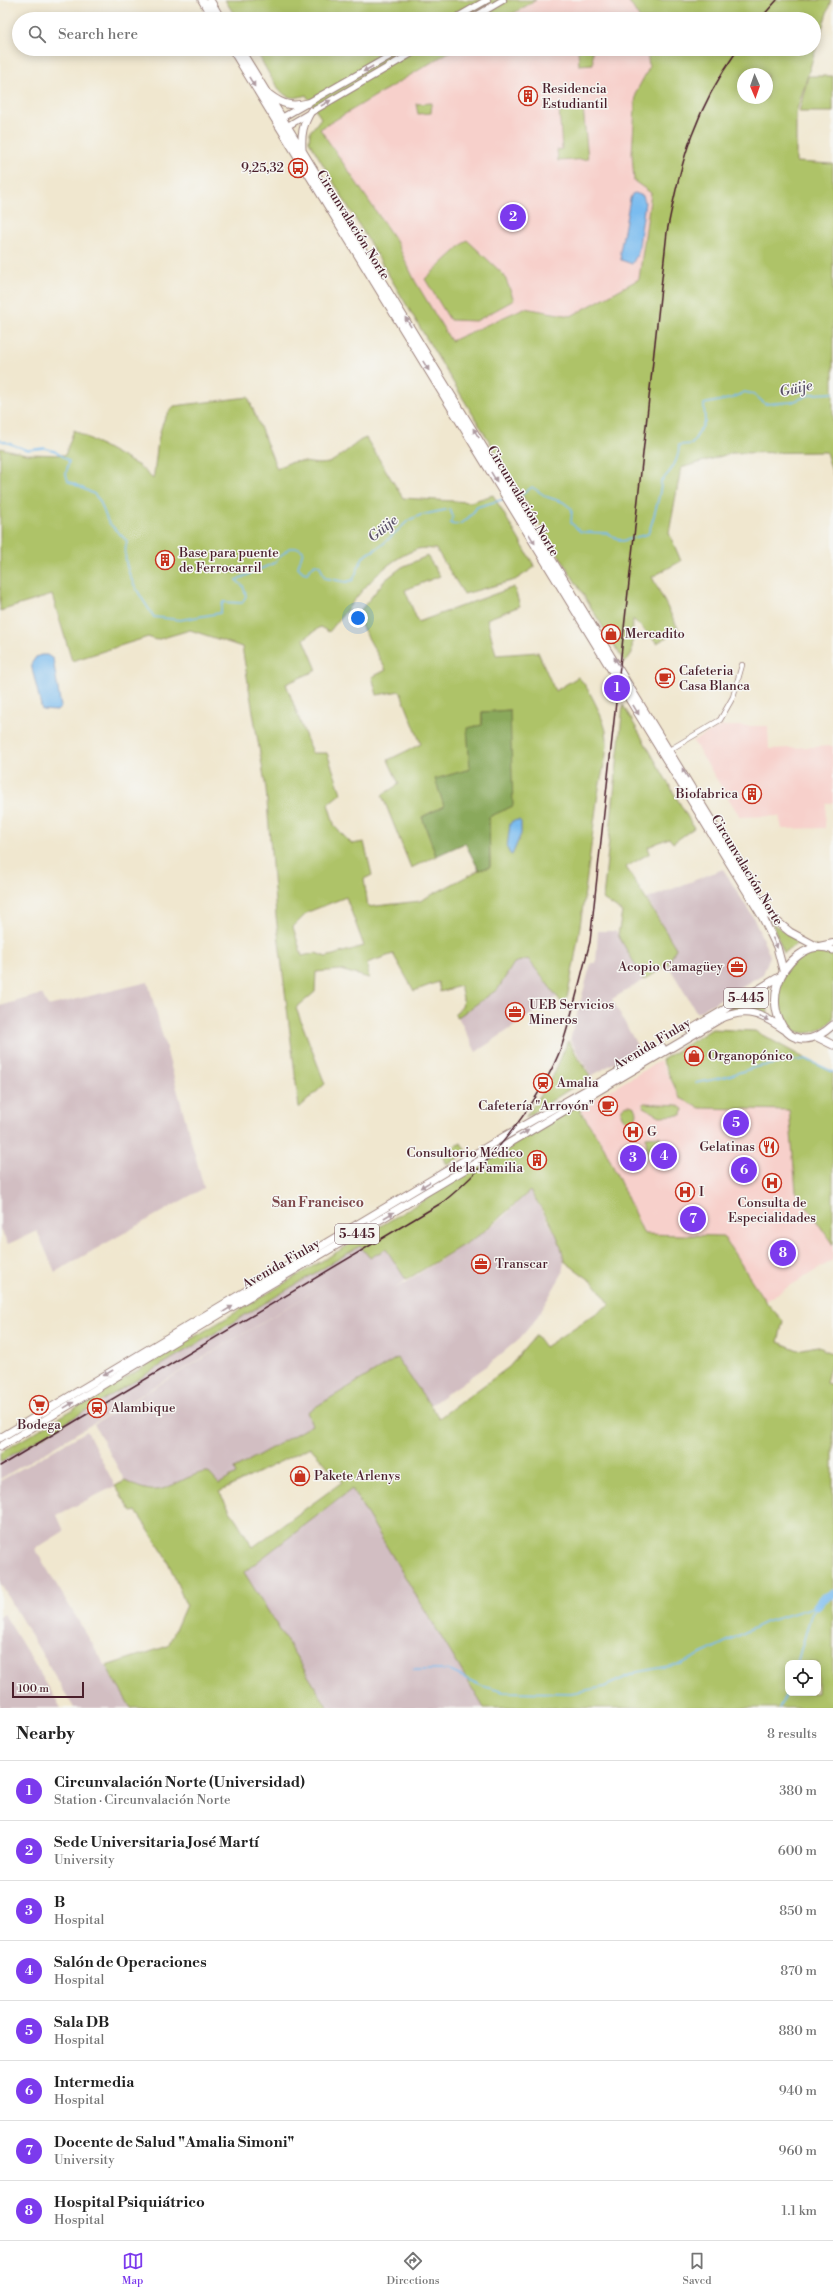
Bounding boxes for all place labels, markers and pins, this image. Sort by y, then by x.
place label: Residencia Estudiantil [542,81,608,112]
building icon: Residencia Estudiantil [517,85,539,107]
bus stop icon: 9,25,32 [287,157,309,179]
place label: 9,25,32 [241,160,284,176]
pin: 2 [500,202,526,232]
place label: Base para puente de Ferrocarril [178,545,279,576]
building icon: Base para puente de Ferrocarril [154,549,176,571]
shop icon: Mercadito [600,623,622,645]
place label: Mercadito [625,626,685,642]
place label: Cafeteria Casa Blanca [679,663,750,694]
cafe icon: Cafeteria Casa Blanca [654,667,676,689]
pin: 1 [604,673,630,703]
building icon: Biofabrica [741,783,763,805]
place label: Biofabrica [674,786,738,802]
office icon: Acopio Camagüey [726,956,748,978]
place label: Acopio Camagüey [617,959,724,975]
place label: UEB Servicios Mineros [529,997,614,1028]
office icon: UEB Servicios Mineros [504,1001,526,1023]
shop icon: Organopónico [683,1045,705,1067]
place label: Organopónico [708,1048,793,1064]
station icon: Amalia [532,1072,554,1094]
place label: Amalia [556,1075,599,1091]
cafe icon: Cafetería "Arroyón" [597,1095,619,1117]
place label: Cafetería "Arroyón" [478,1098,594,1114]
pin: 5 [723,1108,749,1138]
hospital icon: G [622,1121,644,1143]
place label: G [647,1124,657,1140]
restaurant icon: Gelatinas [758,1136,780,1158]
place label: Gelatinas [700,1139,755,1155]
pin: 4 [651,1141,677,1171]
pin: 3 [620,1143,646,1173]
place label: Consultorio Médico de la Familia [407,1145,523,1176]
building icon: Consultorio Médico de la Familia [526,1149,548,1171]
pin: 6 [731,1155,757,1185]
hospital icon: Consulta de Especialidades [761,1172,783,1194]
hospital icon: I [674,1181,696,1203]
place label: I [699,1184,704,1200]
place label: Consulta de Especialidades [728,1195,816,1226]
pin: 7 [680,1204,706,1234]
pin: 8 [770,1238,796,1268]
office icon: Transcar [470,1253,492,1275]
place label: Transcar [495,1256,548,1272]
supermarket icon: Bodega [28,1394,50,1416]
station icon: Alambique [86,1397,108,1419]
place label: Alambique [110,1400,176,1416]
place label: Bodega [16,1417,61,1433]
shop icon: Pakete Arlenys [289,1465,311,1487]
place label: Pakete Arlenys [314,1468,400,1484]

